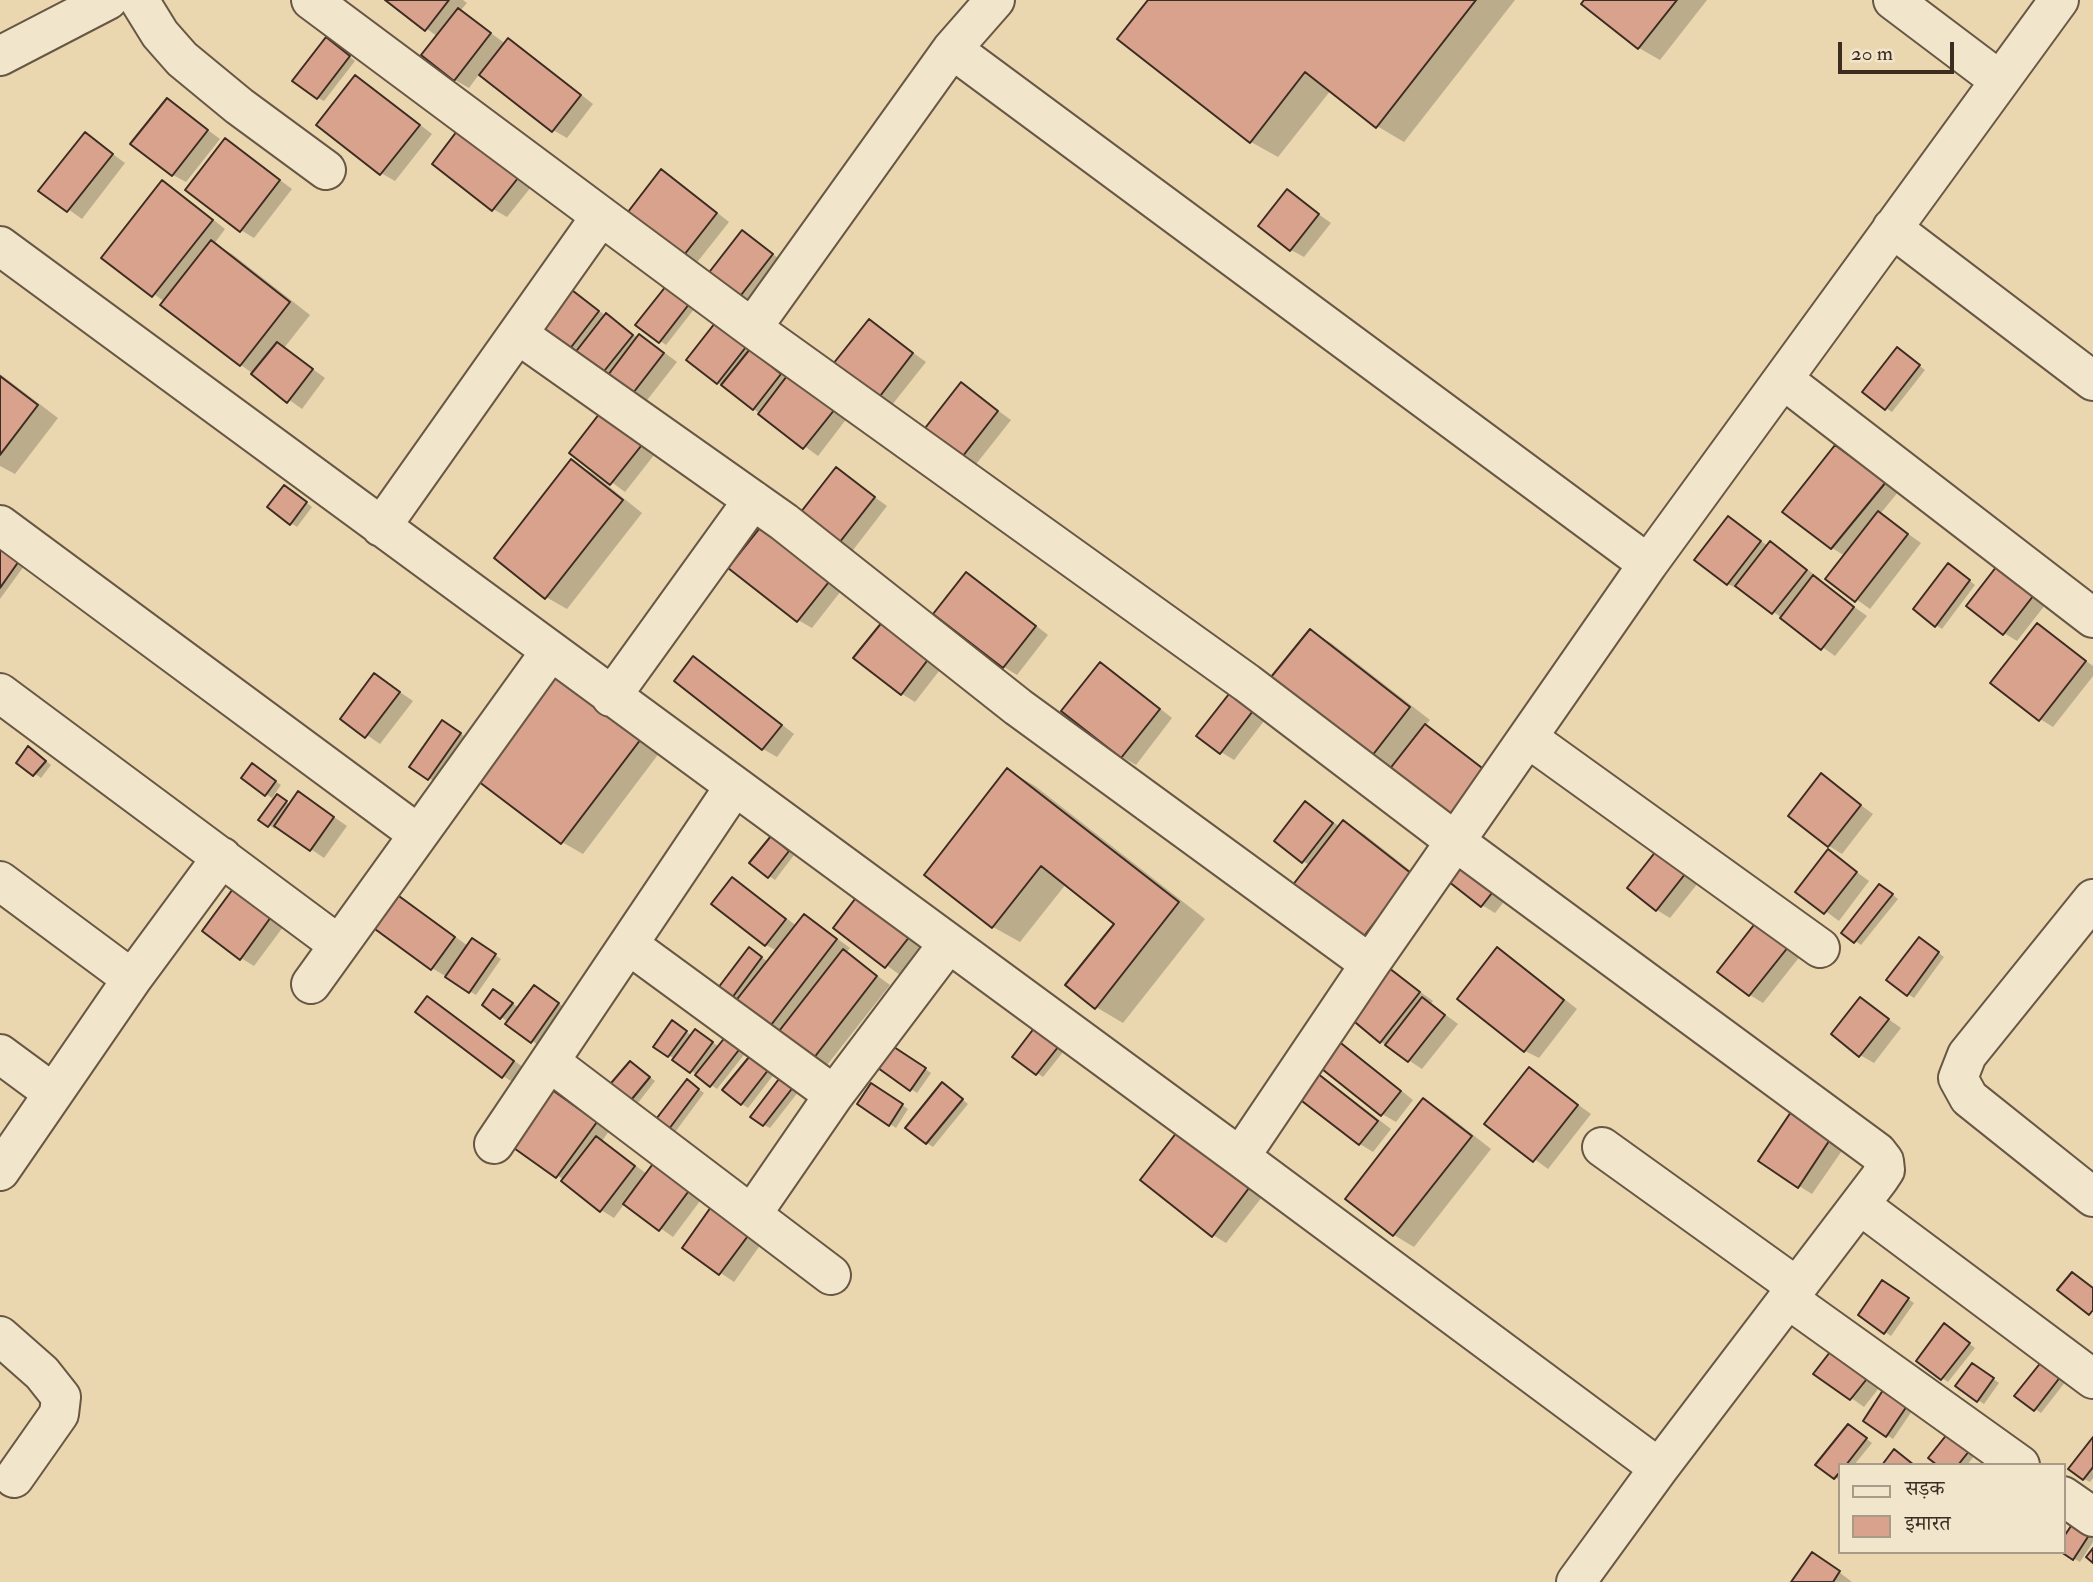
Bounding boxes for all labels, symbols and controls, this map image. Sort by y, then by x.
scale bar [1841,28,1956,72]
text: 20 m [1851,40,1893,67]
legend [1838,1463,2065,1554]
text: सड़क [1905,1475,1944,1502]
text: इमारत [1905,1510,1951,1537]

